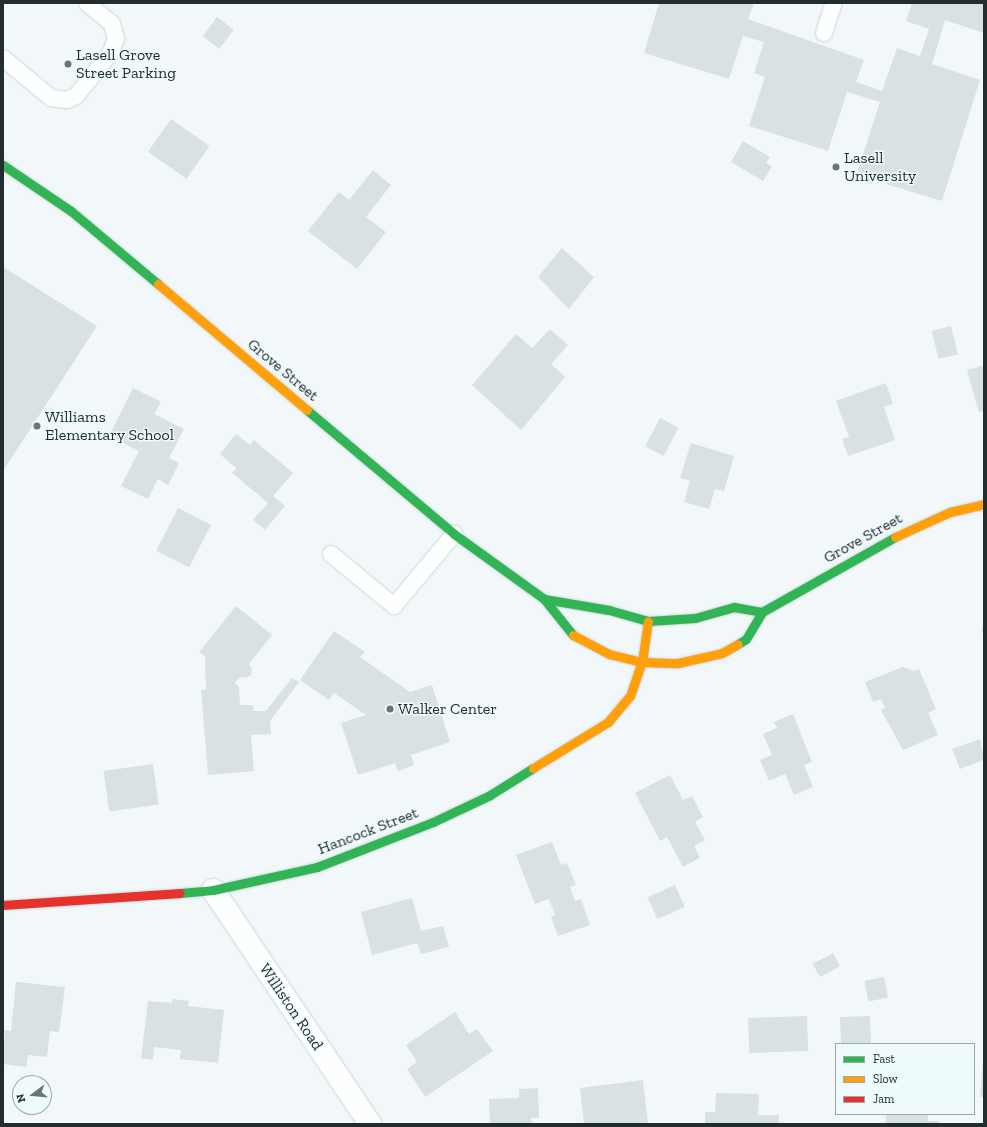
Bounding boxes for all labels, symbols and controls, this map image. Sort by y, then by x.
place label: Lasell Grove Street Parking [76,45,176,83]
marker: Lasell Grove Street Parking [63,59,73,69]
place label: Lasell University [844,148,916,186]
marker: Lasell University [831,162,841,172]
street label: Grove Street [244,335,322,405]
place label: Williams Elementary School [45,407,174,445]
marker: Williams Elementary School [32,421,42,431]
street label: Grove Street [820,509,906,567]
place label: Walker Center [398,699,497,719]
marker: Walker Center [385,704,395,714]
street label: Hancock Street [315,803,421,859]
street label: Williston Road [255,960,327,1054]
legend [835,1043,975,1115]
text: Fast [873,1052,895,1066]
text: Slow [873,1072,898,1086]
north arrow [12,1075,52,1115]
text: N [14,1092,28,1104]
text: Jam [873,1092,894,1106]

